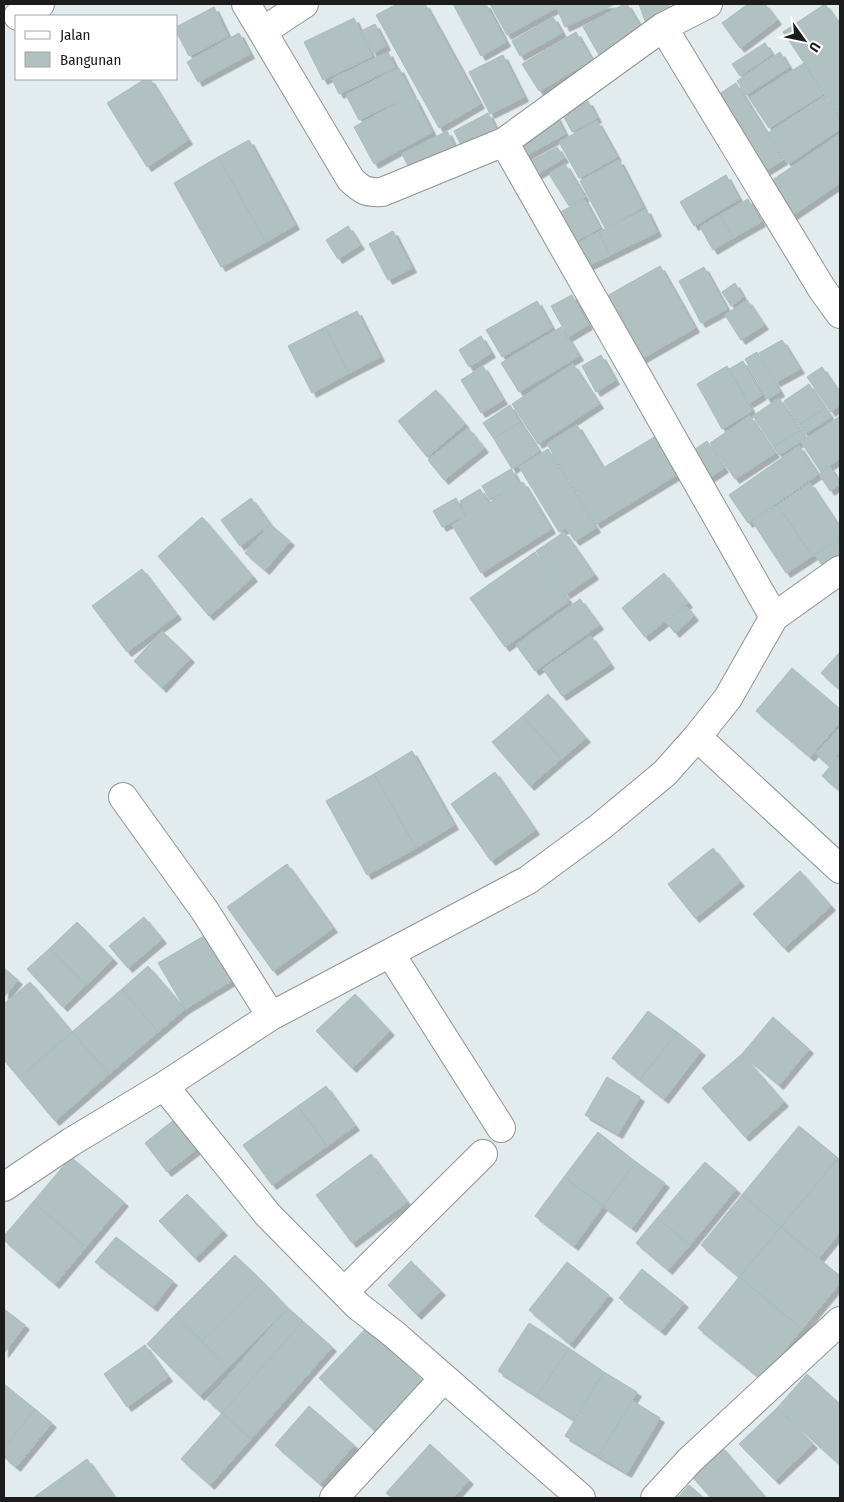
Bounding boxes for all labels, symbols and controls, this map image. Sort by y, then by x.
legend [15,15,178,80]
north arrow [779,15,829,65]
text: Jalan [60,26,90,44]
text: U [805,39,824,55]
text: Bangunan [60,51,121,69]

